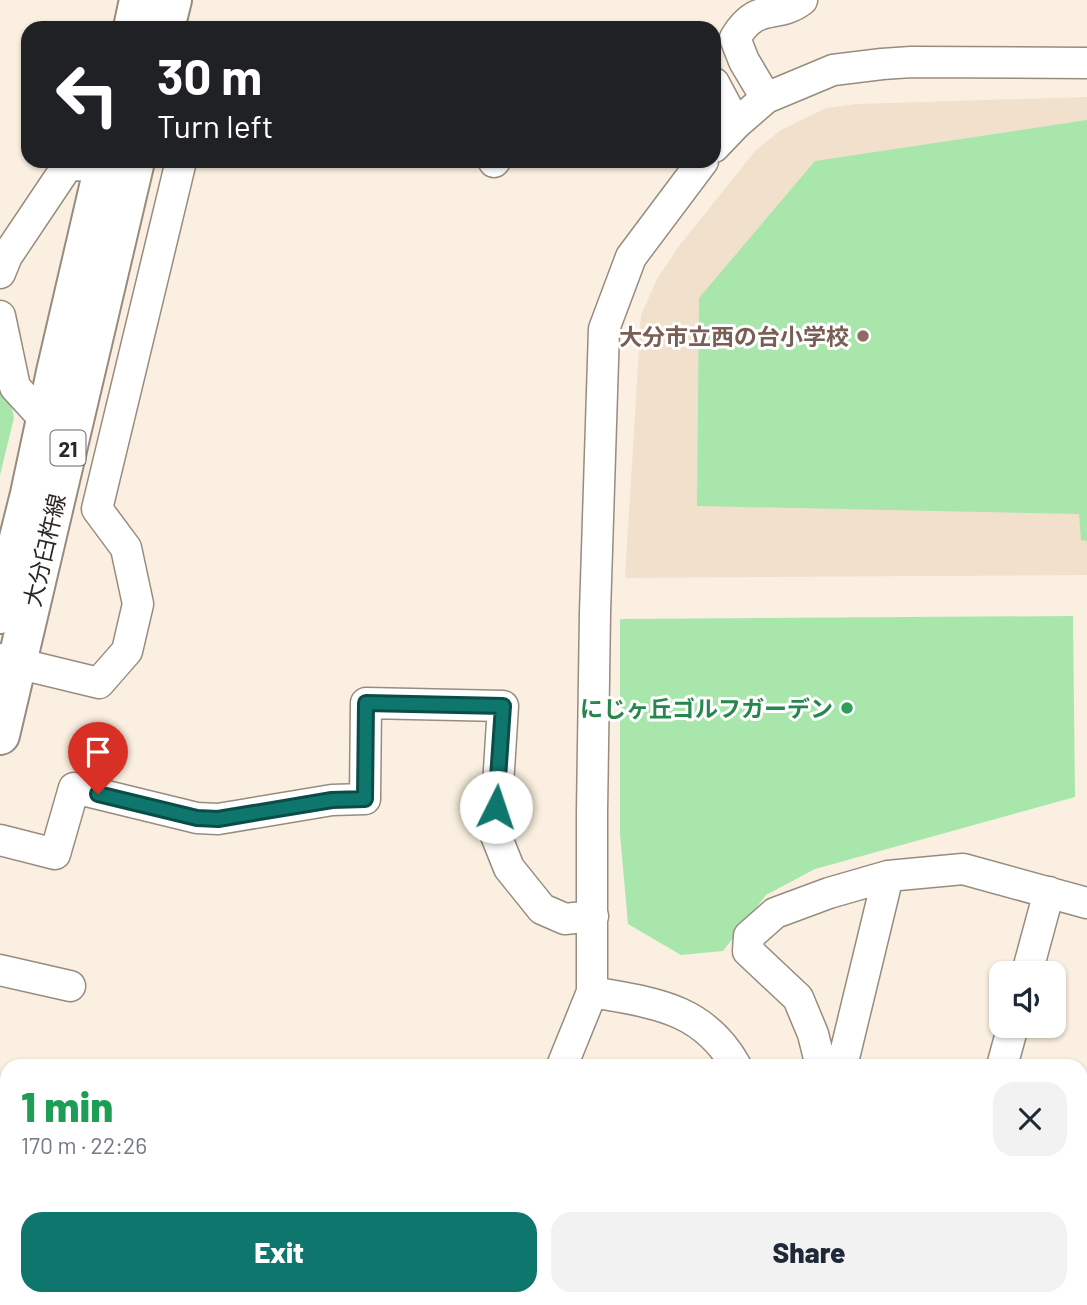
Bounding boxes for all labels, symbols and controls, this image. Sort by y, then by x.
text: 30 m [157,46,262,105]
icon: left [42,49,133,140]
text: Turn left [157,106,274,144]
place label: 大分市立西の台小学校 [619,322,849,350]
marker: 大分市立西の台小学校 [855,328,871,344]
road number: 21 [50,430,86,466]
street label: 大分臼杵線 [17,491,71,609]
place label: にじヶ丘ゴルフガーデン [580,694,833,722]
marker: にじヶ丘ゴルフガーデン [839,700,855,716]
pin [68,722,128,794]
icon: arrive [79,733,117,771]
position arrow [459,770,533,844]
map controls [989,961,1066,1038]
button: sound [989,961,1066,1038]
text: 1 min [21,1080,113,1130]
button: close [993,1082,1067,1156]
text: 170 m · 22:26 [21,1131,147,1159]
button: Exit [21,1212,537,1292]
button: Share [551,1212,1067,1292]

